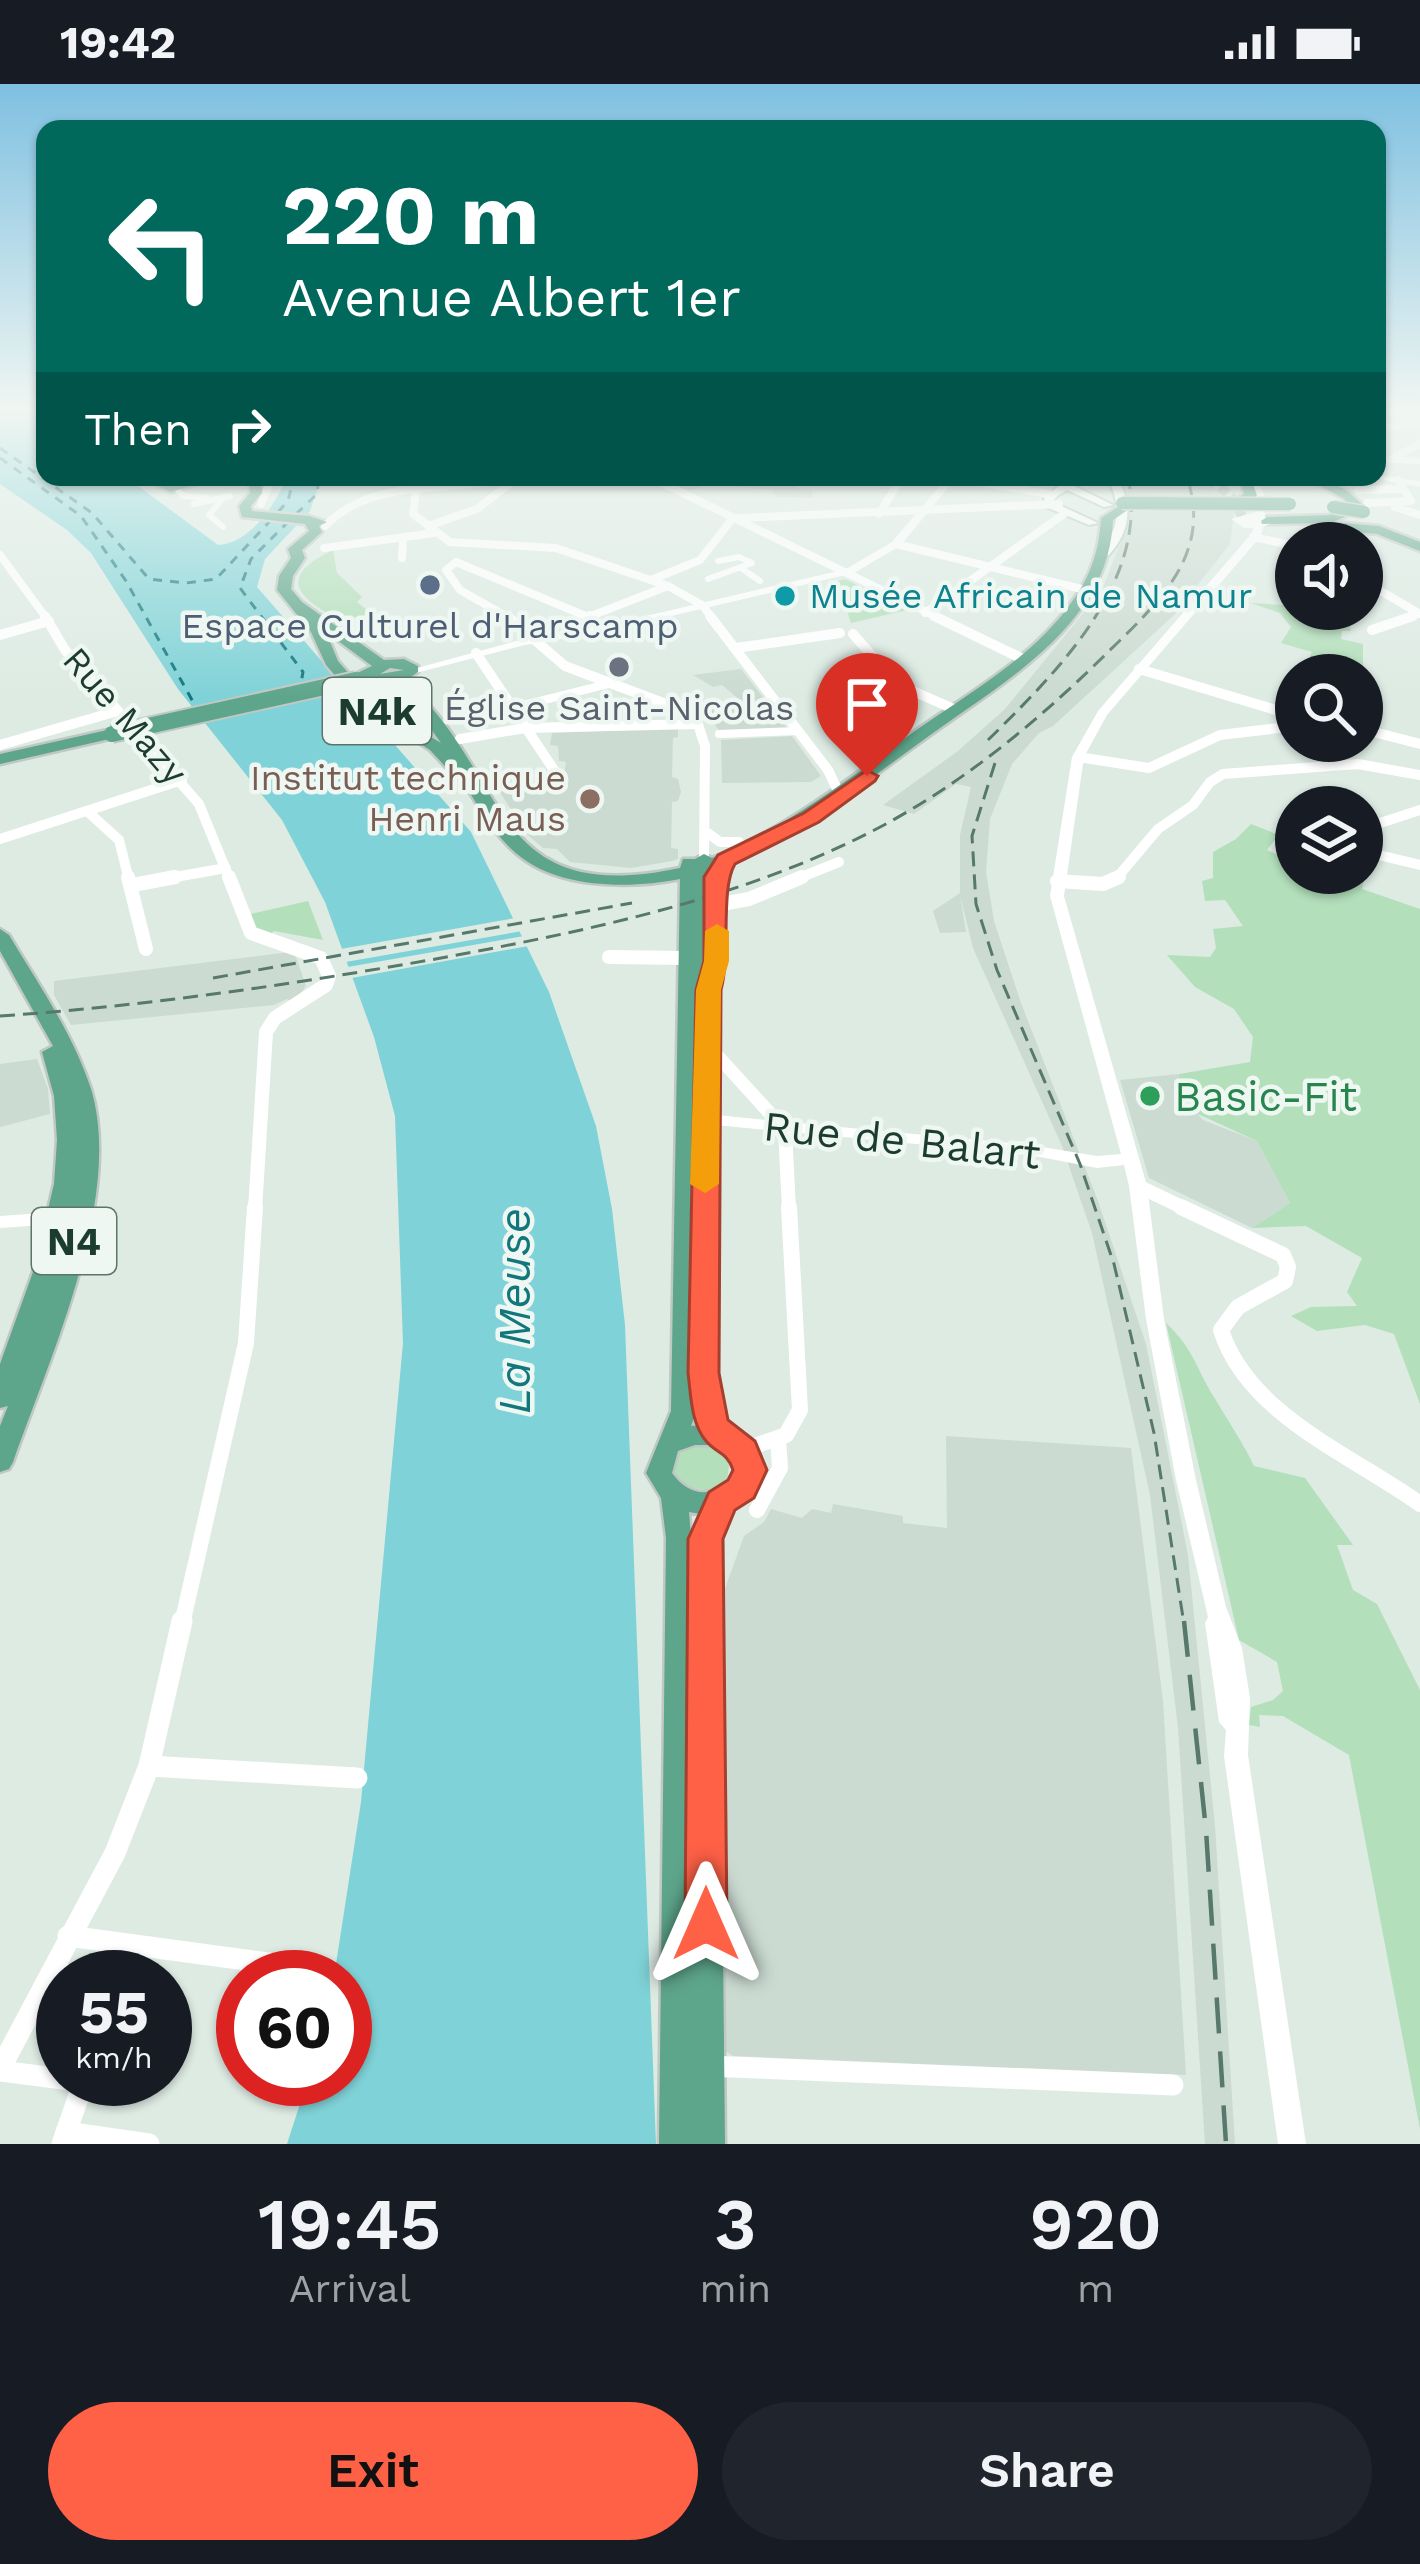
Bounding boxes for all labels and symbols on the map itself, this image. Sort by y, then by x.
marker: Espace Culturel d'Harscamp [417,572,443,598]
place label: Musée Africain de Namur [809,575,1252,617]
marker: Musée Africain de Namur [772,583,798,609]
place label: Espace Culturel d'Harscamp [181,605,679,647]
street label: Rue Mazy [54,639,196,793]
pin [816,653,918,776]
marker: Église Saint-Nicolas [606,654,632,680]
road number: N4k [323,678,431,744]
place label: Église Saint-Nicolas [444,687,794,729]
place label: Institut technique Henri Maus [250,757,566,840]
marker: Institut technique Henri Maus [577,786,603,812]
place label: Basic-Fit [1174,1072,1357,1121]
marker: Basic-Fit [1137,1083,1163,1109]
street label: Rue de Balart [761,1101,1043,1179]
road number: N4 [32,1208,116,1274]
water label: La Meuse [488,1208,541,1414]
position arrow [643,1861,769,1987]
speed limit sign: 60 [216,1950,372,2106]

